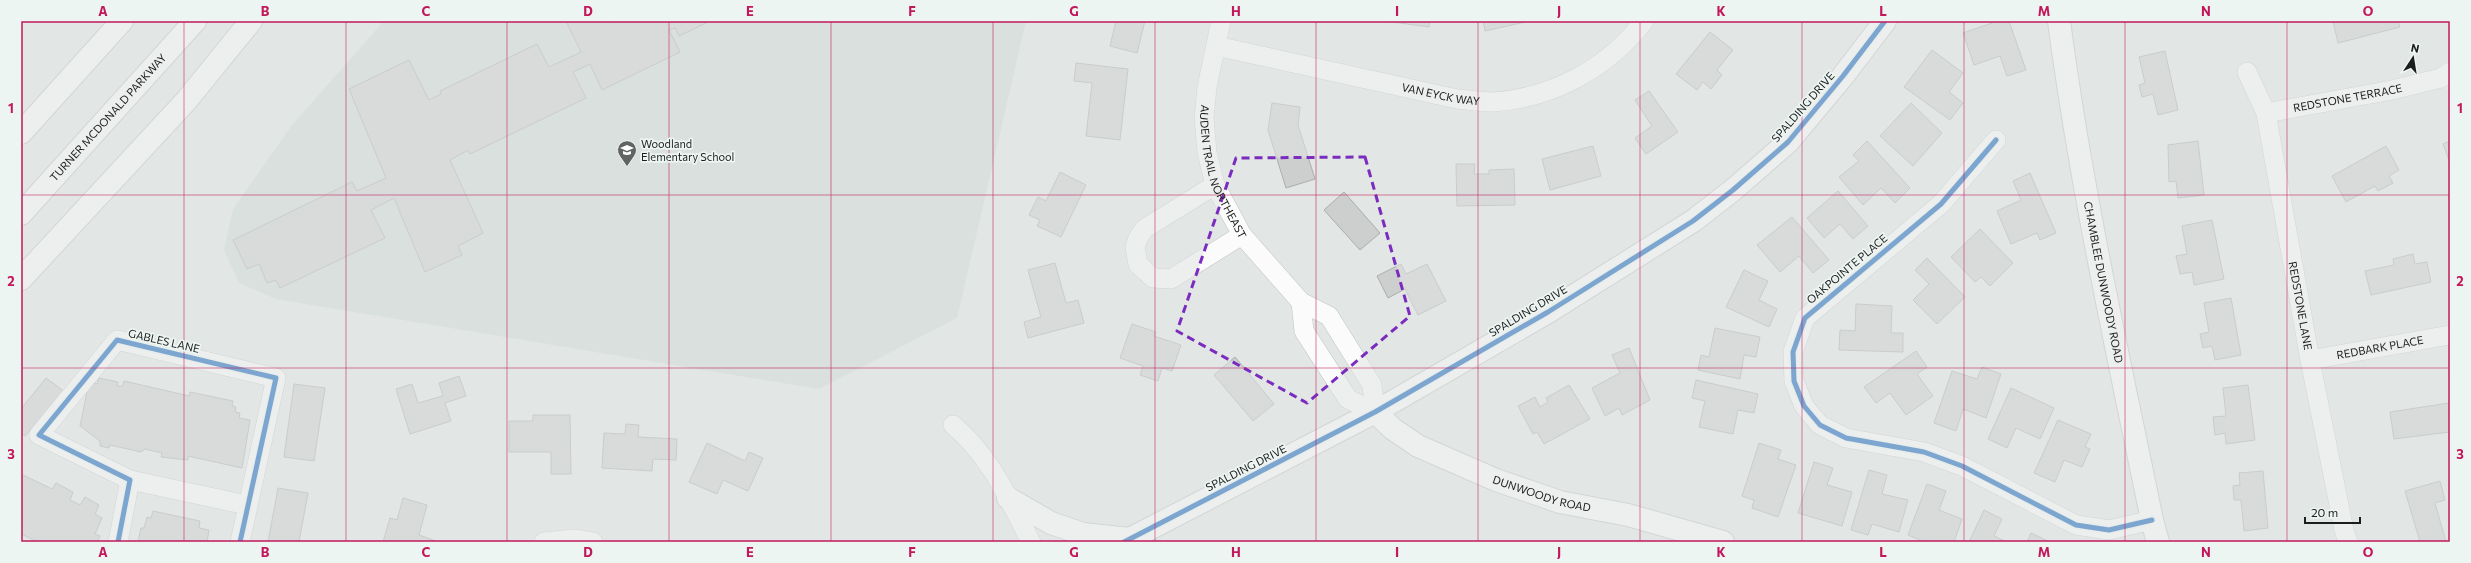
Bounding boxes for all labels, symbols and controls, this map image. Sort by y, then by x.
text: A [98,3,108,19]
text: B [261,3,270,19]
text: C [422,3,431,19]
text: D [583,3,593,19]
text: E [746,3,754,19]
text: F [908,3,916,19]
text: G [1069,3,1079,19]
text: H [1231,3,1241,19]
text: I [1395,3,1399,19]
text: J [1557,3,1561,19]
text: K [1716,3,1726,19]
text: L [1879,3,1887,19]
text: M [2038,3,2050,19]
text: N [2201,3,2211,19]
text: O [2363,3,2374,19]
north arrow [2393,38,2433,78]
text: N [2410,41,2421,55]
street label: TURNER MCDONALD PARKWAY [47,51,168,184]
street label: SPALDING DRIVE [1769,69,1837,144]
street label: VAN EYCK WAY [1401,80,1480,107]
street label: REDSTONE TERRACE [2292,81,2403,114]
text: 1 [8,100,14,116]
text: 1 [2457,100,2463,116]
street label: AUDEN TRAIL NORTHEAST [1198,104,1250,241]
place label: Woodland Elementary School [641,137,734,163]
school or university icon: Woodland Elementary School [616,139,638,167]
street label: CHAMBLEE DUNWOODY ROAD [2082,200,2126,364]
street label: OAKPOINTE PLACE [1804,231,1890,306]
street label: REDSTONE LANE [2287,260,2315,351]
text: 2 [7,273,15,289]
text: 2 [2456,273,2464,289]
street label: SPALDING DRIVE [1486,282,1569,339]
street label: GABLES LANE [127,326,201,355]
street label: REDBARK PLACE [2335,333,2424,361]
street label: SPALDING DRIVE [1203,442,1288,494]
text: 3 [7,446,15,462]
text: 3 [2456,446,2464,462]
street label: DUNWOODY ROAD [1491,472,1592,514]
scale bar [2305,499,2360,525]
text: 20 m [2311,505,2338,519]
text: A [98,544,108,560]
text: B [261,544,270,560]
text: C [422,544,431,560]
text: D [583,544,593,560]
text: E [746,544,754,560]
text: F [908,544,916,560]
text: G [1069,544,1079,560]
text: H [1231,544,1241,560]
text: I [1395,544,1399,560]
text: J [1557,544,1561,560]
text: K [1716,544,1726,560]
text: L [1879,544,1887,560]
text: M [2038,544,2050,560]
text: N [2201,544,2211,560]
text: O [2363,544,2374,560]

